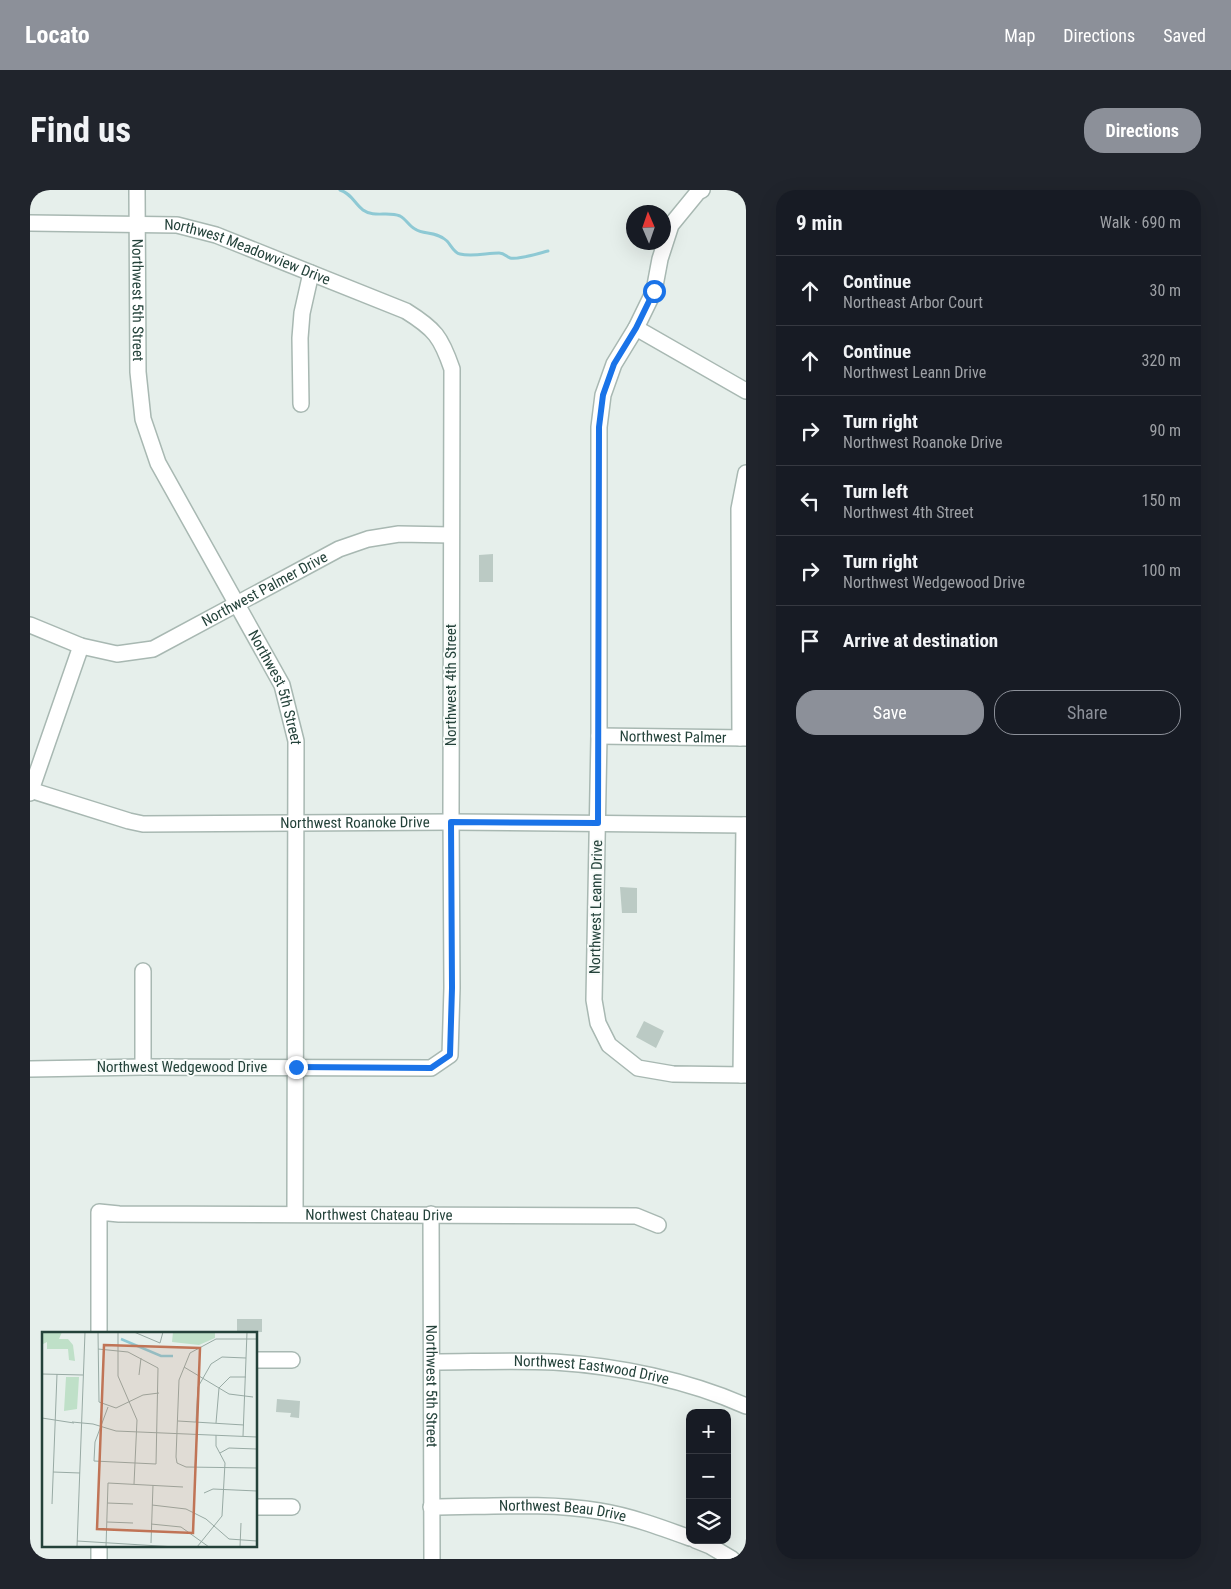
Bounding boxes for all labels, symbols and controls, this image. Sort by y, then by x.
text: Locato [25,21,90,49]
text: Map [1004,25,1035,46]
text: Directions [1063,25,1135,46]
text: Saved [1163,25,1206,46]
button: Directions [1084,108,1201,153]
text: Find us [30,110,131,151]
north arrow [626,205,671,250]
text: 9 min [796,211,843,235]
text: Walk · 690 m [1100,213,1181,232]
street label: Northwest Meadowview Drive [164,215,333,289]
street label: Northwest 5th Street [128,239,147,361]
text: Continue [843,270,911,293]
icon: ahead [796,277,824,305]
route start [643,280,666,303]
text: 30 m [1149,281,1181,300]
text: Northeast Arbor Court [843,293,983,312]
text: Continue [843,340,911,363]
icon: ahead [796,347,824,375]
text: 320 m [1142,351,1181,370]
text: Northwest Leann Drive [843,363,986,382]
text: Turn right [843,410,918,433]
icon: right [796,417,824,445]
text: 90 m [1149,421,1181,440]
text: Northwest Roanoke Drive [843,433,1002,452]
text: Turn left [843,480,908,503]
icon: left [796,487,824,515]
text: 150 m [1142,491,1181,510]
text: Northwest 4th Street [843,503,974,522]
street label: Northwest Palmer Drive [199,548,331,630]
text: Turn right [843,550,918,573]
icon: right [796,557,824,585]
text: 100 m [1142,561,1181,580]
text: Northwest Wedgewood Drive [843,573,1025,592]
street label: Northwest 4th Street [442,624,460,746]
street label: Northwest 5th Street [244,627,305,745]
icon: arrive [796,627,824,655]
text: Arrive at destination [843,629,998,652]
button: Save [796,690,984,735]
button: Share [994,690,1181,735]
street label: Northwest Palmer [619,727,727,747]
street label: Northwest Roanoke Drive [280,813,430,832]
street label: Northwest Leann Drive [586,840,606,974]
route end [285,1056,308,1079]
street label: Northwest Wedgewood Drive [97,1058,267,1076]
street label: Northwest Chateau Drive [305,1206,453,1224]
street label: Northwest 5th Street [422,1325,441,1447]
inset map [42,1332,258,1546]
street label: Northwest Eastwood Drive [514,1352,671,1388]
map controls [686,1409,731,1544]
button: + [686,1409,731,1454]
button: − [686,1454,731,1499]
street label: Northwest Beau Drive [499,1497,628,1526]
button: layers [686,1499,731,1544]

